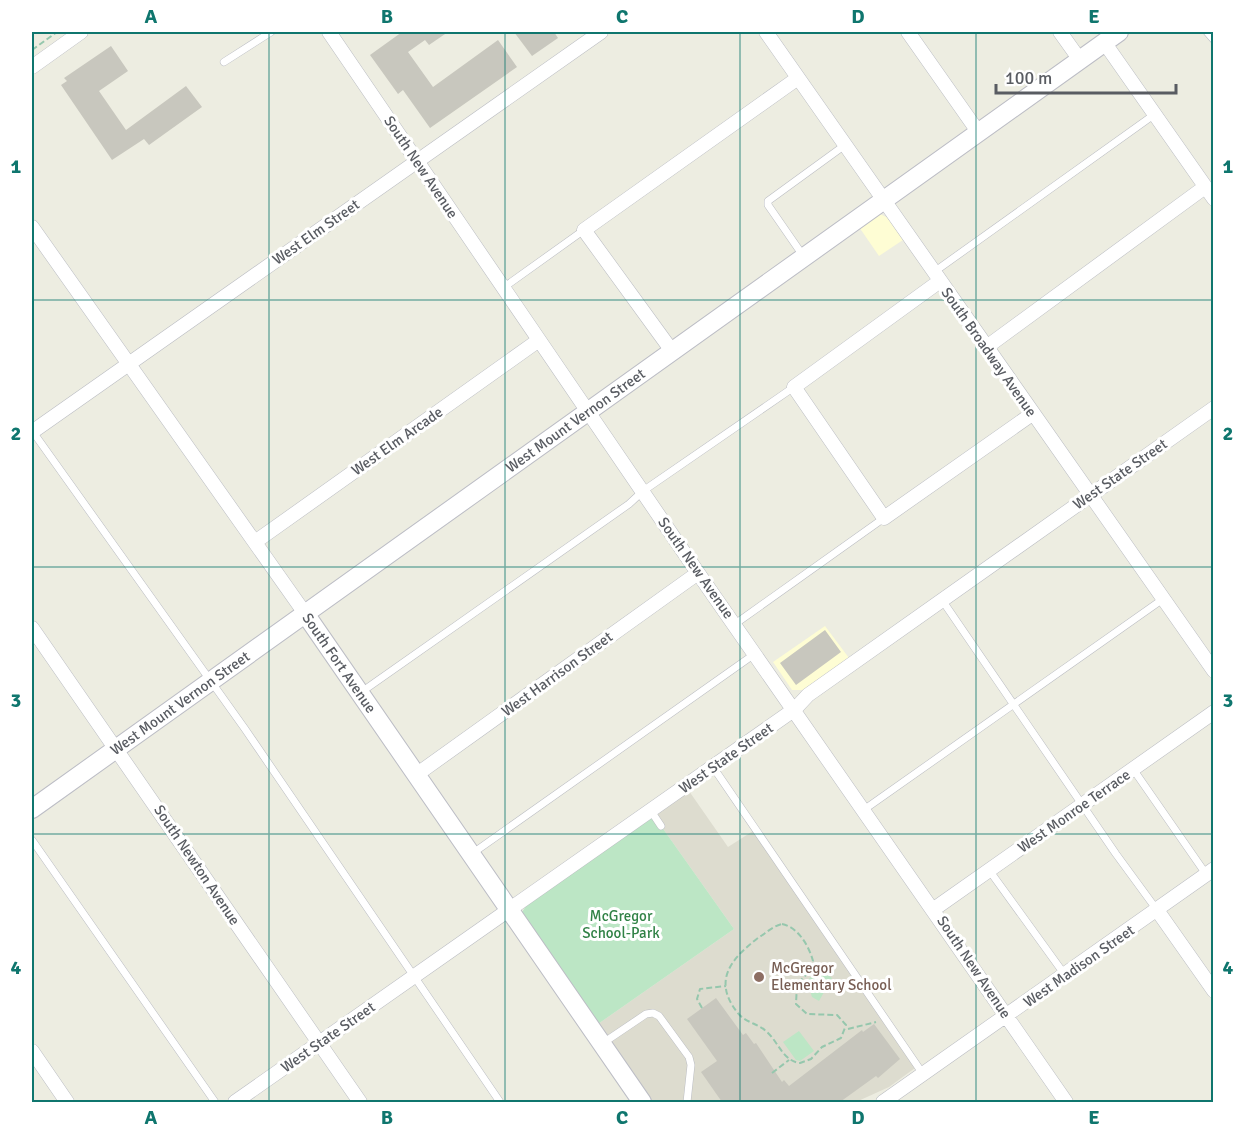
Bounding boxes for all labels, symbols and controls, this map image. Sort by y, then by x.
text: A [145,4,158,29]
text: B [381,4,393,29]
text: C [616,4,628,29]
text: D [851,4,865,29]
text: E [1088,4,1100,29]
scale bar [996,57,1176,95]
text: 100 m [1005,67,1052,89]
street label: South New Avenue [380,112,462,222]
text: 1 [11,154,22,179]
text: 1 [1223,154,1234,179]
street label: West Elm Street [269,195,363,269]
street label: South Broadway Avenue [938,284,1040,420]
street label: West Mount Vernon Street [502,365,649,476]
street label: West Elm Arcade [348,403,446,479]
text: 2 [11,421,21,446]
text: 2 [1223,421,1233,446]
street label: West State Street [1069,435,1171,513]
street label: South New Avenue [654,514,738,622]
street label: South Fort Avenue [298,609,380,717]
street label: West Harrison Street [498,628,616,720]
street label: West Mount Vernon Street [107,647,253,759]
text: 3 [11,688,21,713]
text: 3 [1223,688,1233,713]
street label: West State Street [675,719,777,797]
street label: West Monroe Terrace [1014,765,1134,857]
street label: South Newton Avenue [150,802,244,928]
park label: McGregor School-Park [582,907,660,942]
street label: South New Avenue [933,912,1015,1022]
street label: West Madison Street [1020,921,1138,1011]
text: 4 [11,955,22,980]
text: 4 [1223,955,1234,980]
place label: McGregor Elementary School [771,959,892,994]
marker: McGregor Elementary School [752,970,766,984]
street label: West State Street [277,998,379,1076]
text: A [145,1105,158,1130]
text: B [381,1105,393,1130]
text: C [616,1105,628,1130]
text: D [851,1105,865,1130]
text: E [1088,1105,1100,1130]

